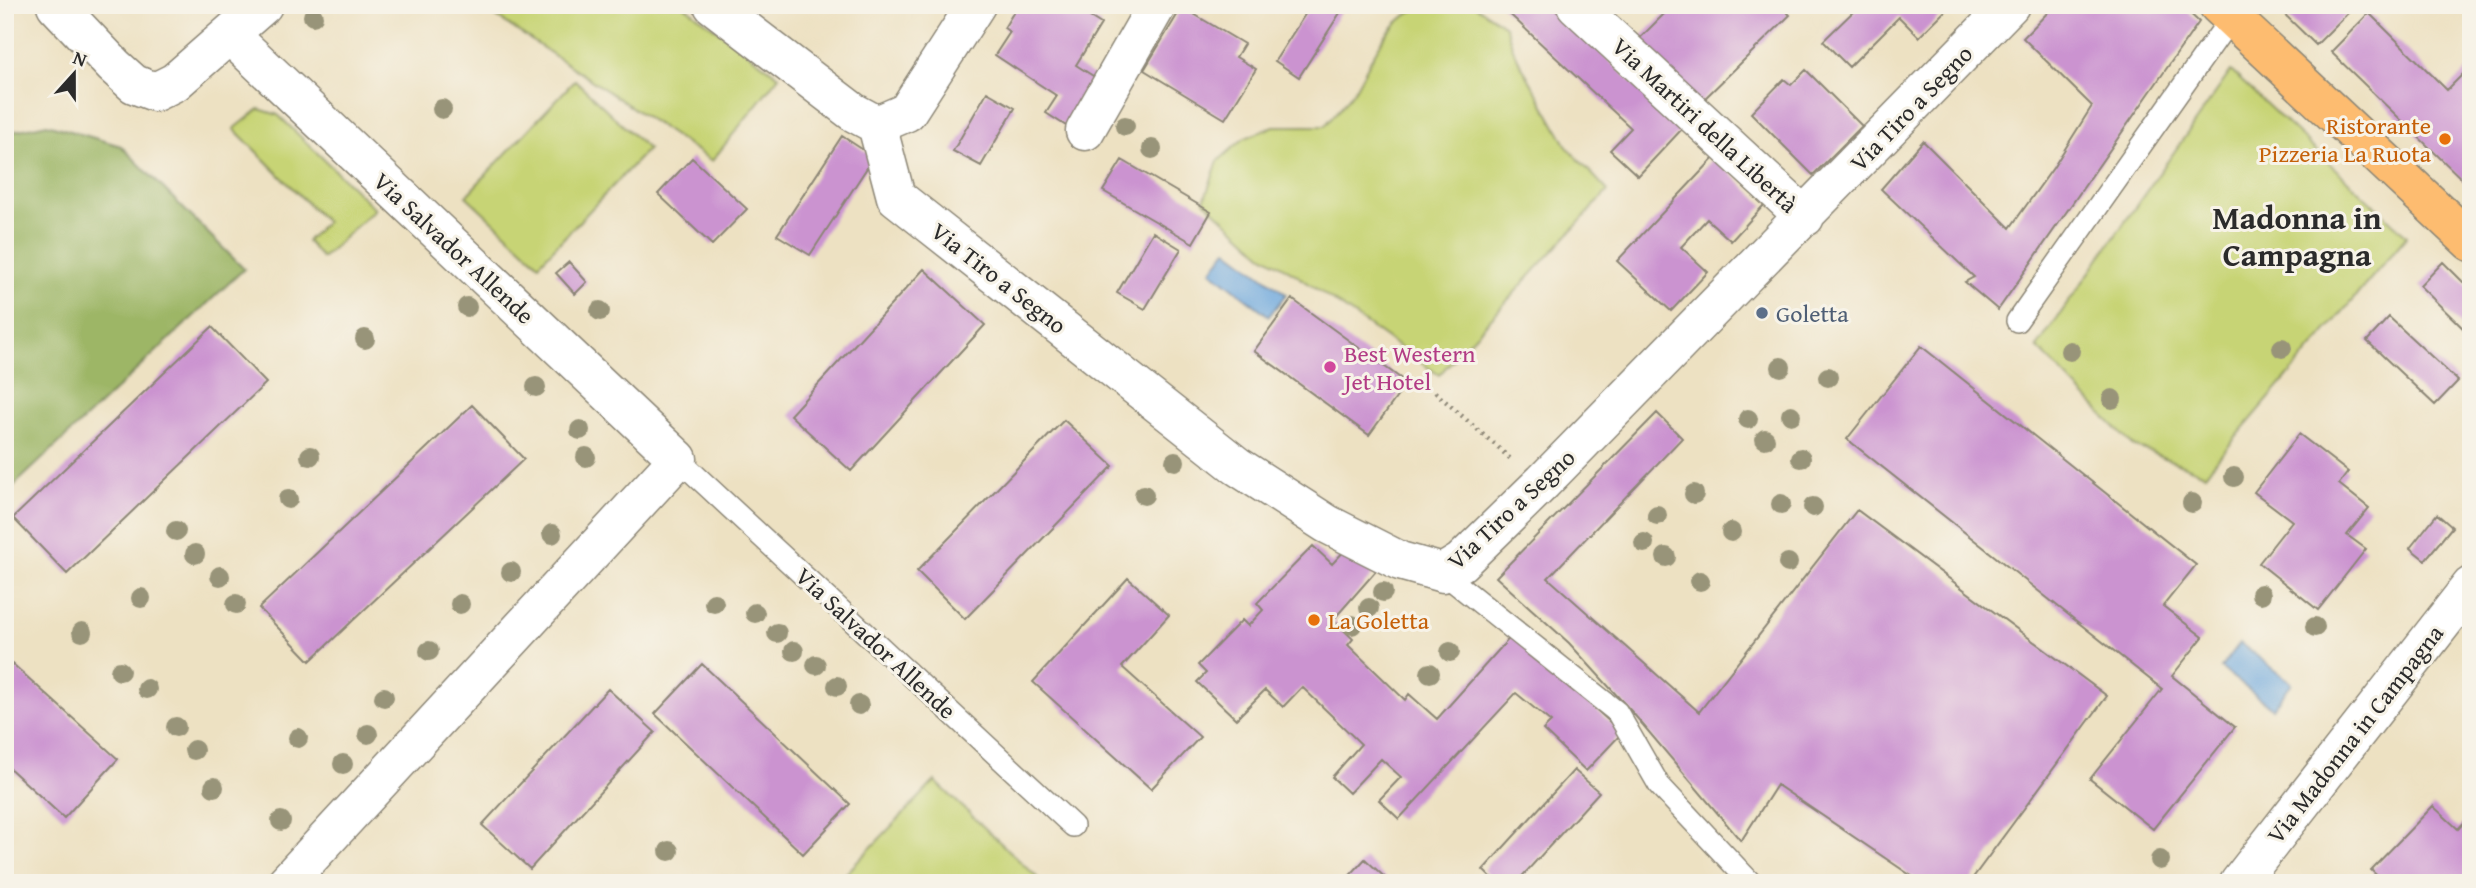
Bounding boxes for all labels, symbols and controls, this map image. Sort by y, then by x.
street label: Via Martiri della Libertà [1604,29,1806,221]
street label: Via Tiro a Segno [1842,37,1980,179]
north arrow [38,38,108,108]
text: N [69,43,91,74]
place label: Ristorante Pizzeria La Ruota [2259,108,2432,171]
marker: Ristorante Pizzeria La Ruota [2437,131,2453,147]
street label: Via Salvador Allende [366,164,542,332]
district label: Madonna in Campagna [2212,194,2382,278]
street label: Via Tiro a Segno [924,214,1074,342]
place label: Goletta [1776,296,1849,331]
marker: Goletta [1754,305,1770,321]
place label: Best Western Jet Hotel [1341,336,1476,399]
marker: Best Western Jet Hotel [1322,359,1338,375]
street label: Via Tiro a Segno [1439,440,1583,578]
street label: Via Salvador Allende [788,559,964,727]
place label: La Goletta [1328,603,1430,638]
marker: La Goletta [1306,612,1322,628]
street label: Via Madonna in Campagna [2258,617,2452,851]

